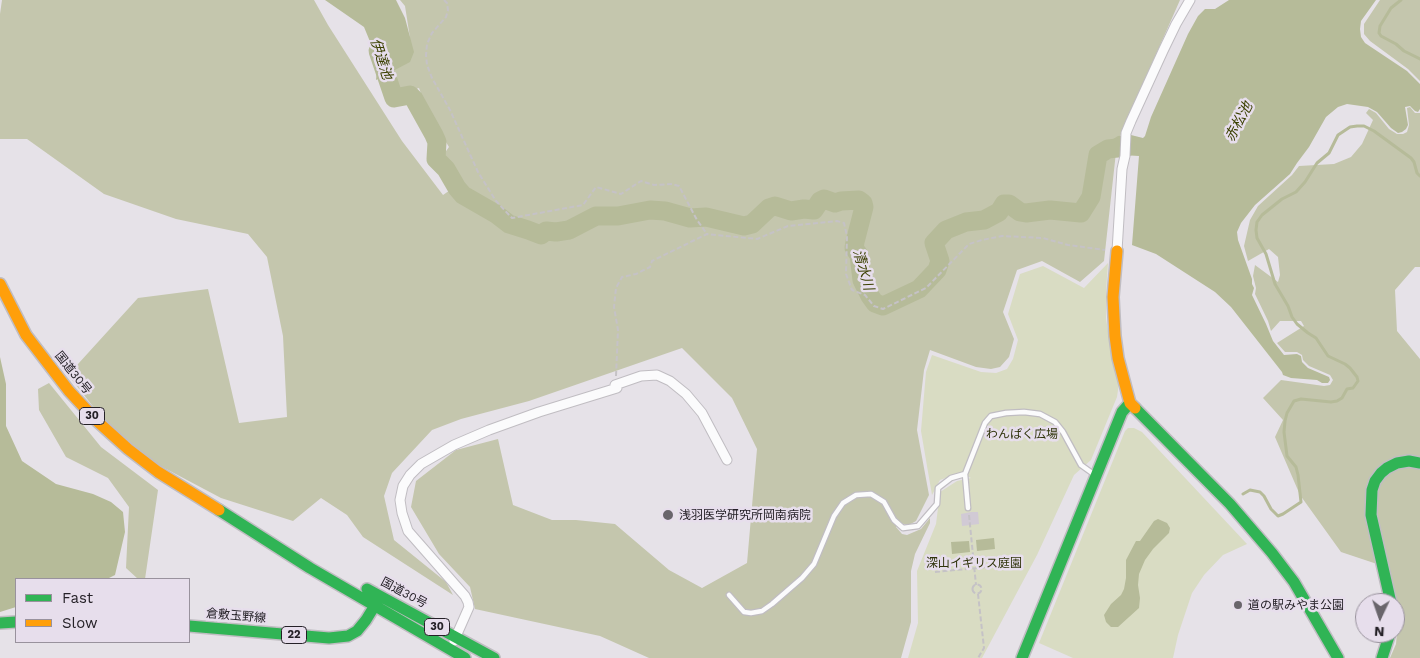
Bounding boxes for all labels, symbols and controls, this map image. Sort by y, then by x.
water label: 伊達池 [367,36,395,82]
water label: 赤松池 [1222,100,1256,144]
water label: 清水川 [849,247,877,293]
street label: 国道30号 [52,349,94,397]
road number: 30 [80,408,104,424]
park label: わんぱく広場 [986,427,1058,441]
marker: 浅羽医学研究所岡南病院 [661,508,675,522]
place label: 浅羽医学研究所岡南病院 [679,508,811,522]
park label: 深山イギリス庭園 [926,556,1022,570]
street label: 国道30号 [378,575,430,611]
legend [15,578,190,643]
text: Fast [62,589,93,607]
north arrow [1355,593,1405,643]
place label: 道の駅みやま公園 [1248,598,1344,612]
marker: 道の駅みやま公園 [1232,599,1244,611]
street label: 倉敷玉野線 [205,606,267,626]
text: Slow [62,614,98,632]
road number: 30 [424,618,450,636]
text: N [1374,624,1385,640]
road number: 22 [282,626,306,644]

